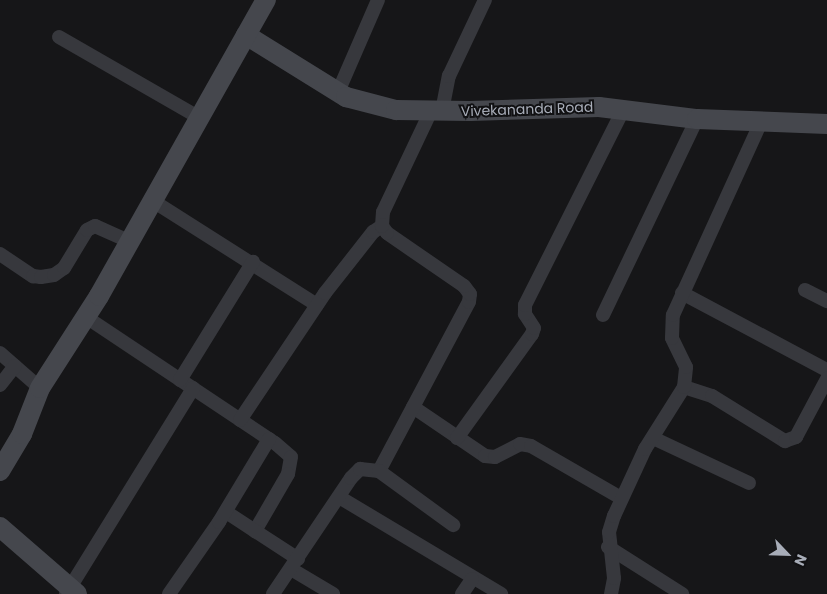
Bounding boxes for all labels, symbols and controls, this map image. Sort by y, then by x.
street label: Vivekananda Road [460,98,594,120]
north arrow [762,529,812,579]
text: N [789,551,812,569]

